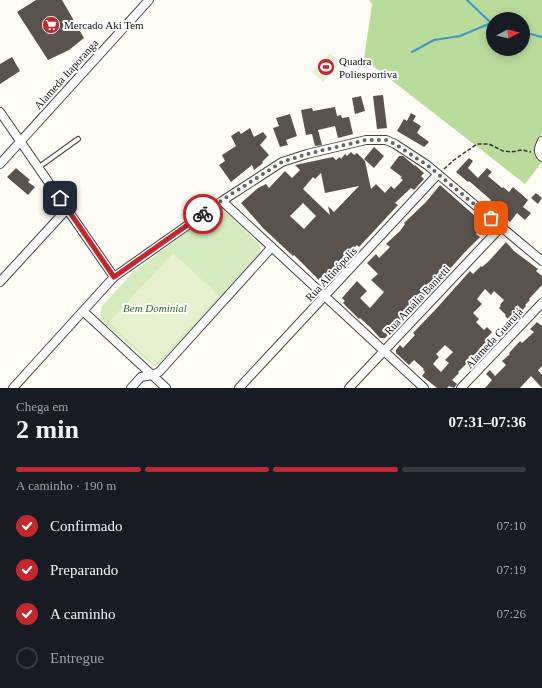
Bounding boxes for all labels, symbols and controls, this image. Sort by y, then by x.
north arrow [486,12,530,56]
map controls [486,12,530,56]
supermarket icon: Mercado Aki Tem [41,15,61,35]
place label: Mercado Aki Tem [64,19,144,31]
street label: Alameda Itaporanga [32,37,100,111]
place label: Quadra Poliesportiva [339,55,397,80]
sports icon: Quadra Poliesportiva [316,57,336,77]
pin [43,181,77,215]
icon: home [49,187,71,209]
courier [183,194,223,234]
pin [474,201,508,235]
icon: bike [192,203,214,225]
icon: bag [480,207,502,229]
street label: Rua Altinópolis [303,245,359,303]
street label: Rua Amália Banietti [382,263,452,337]
park label: Bem Dominial [123,302,187,314]
street label: Alameda Guarujá [463,305,525,371]
text: Chega em [16,399,68,414]
text: 07:31–07:36 [449,414,526,430]
text: 2 min [16,415,79,444]
text: A caminho · 190 m [16,478,116,493]
icon: check [16,515,38,537]
text: Confirmado [50,518,123,534]
text: 07:10 [496,518,526,533]
icon: check [16,559,38,581]
text: Preparando [50,562,118,578]
text: 07:19 [496,562,526,577]
icon: check [16,603,38,625]
text: A caminho [50,606,115,622]
text: 07:26 [496,606,526,621]
text: Entregue [50,650,104,666]

